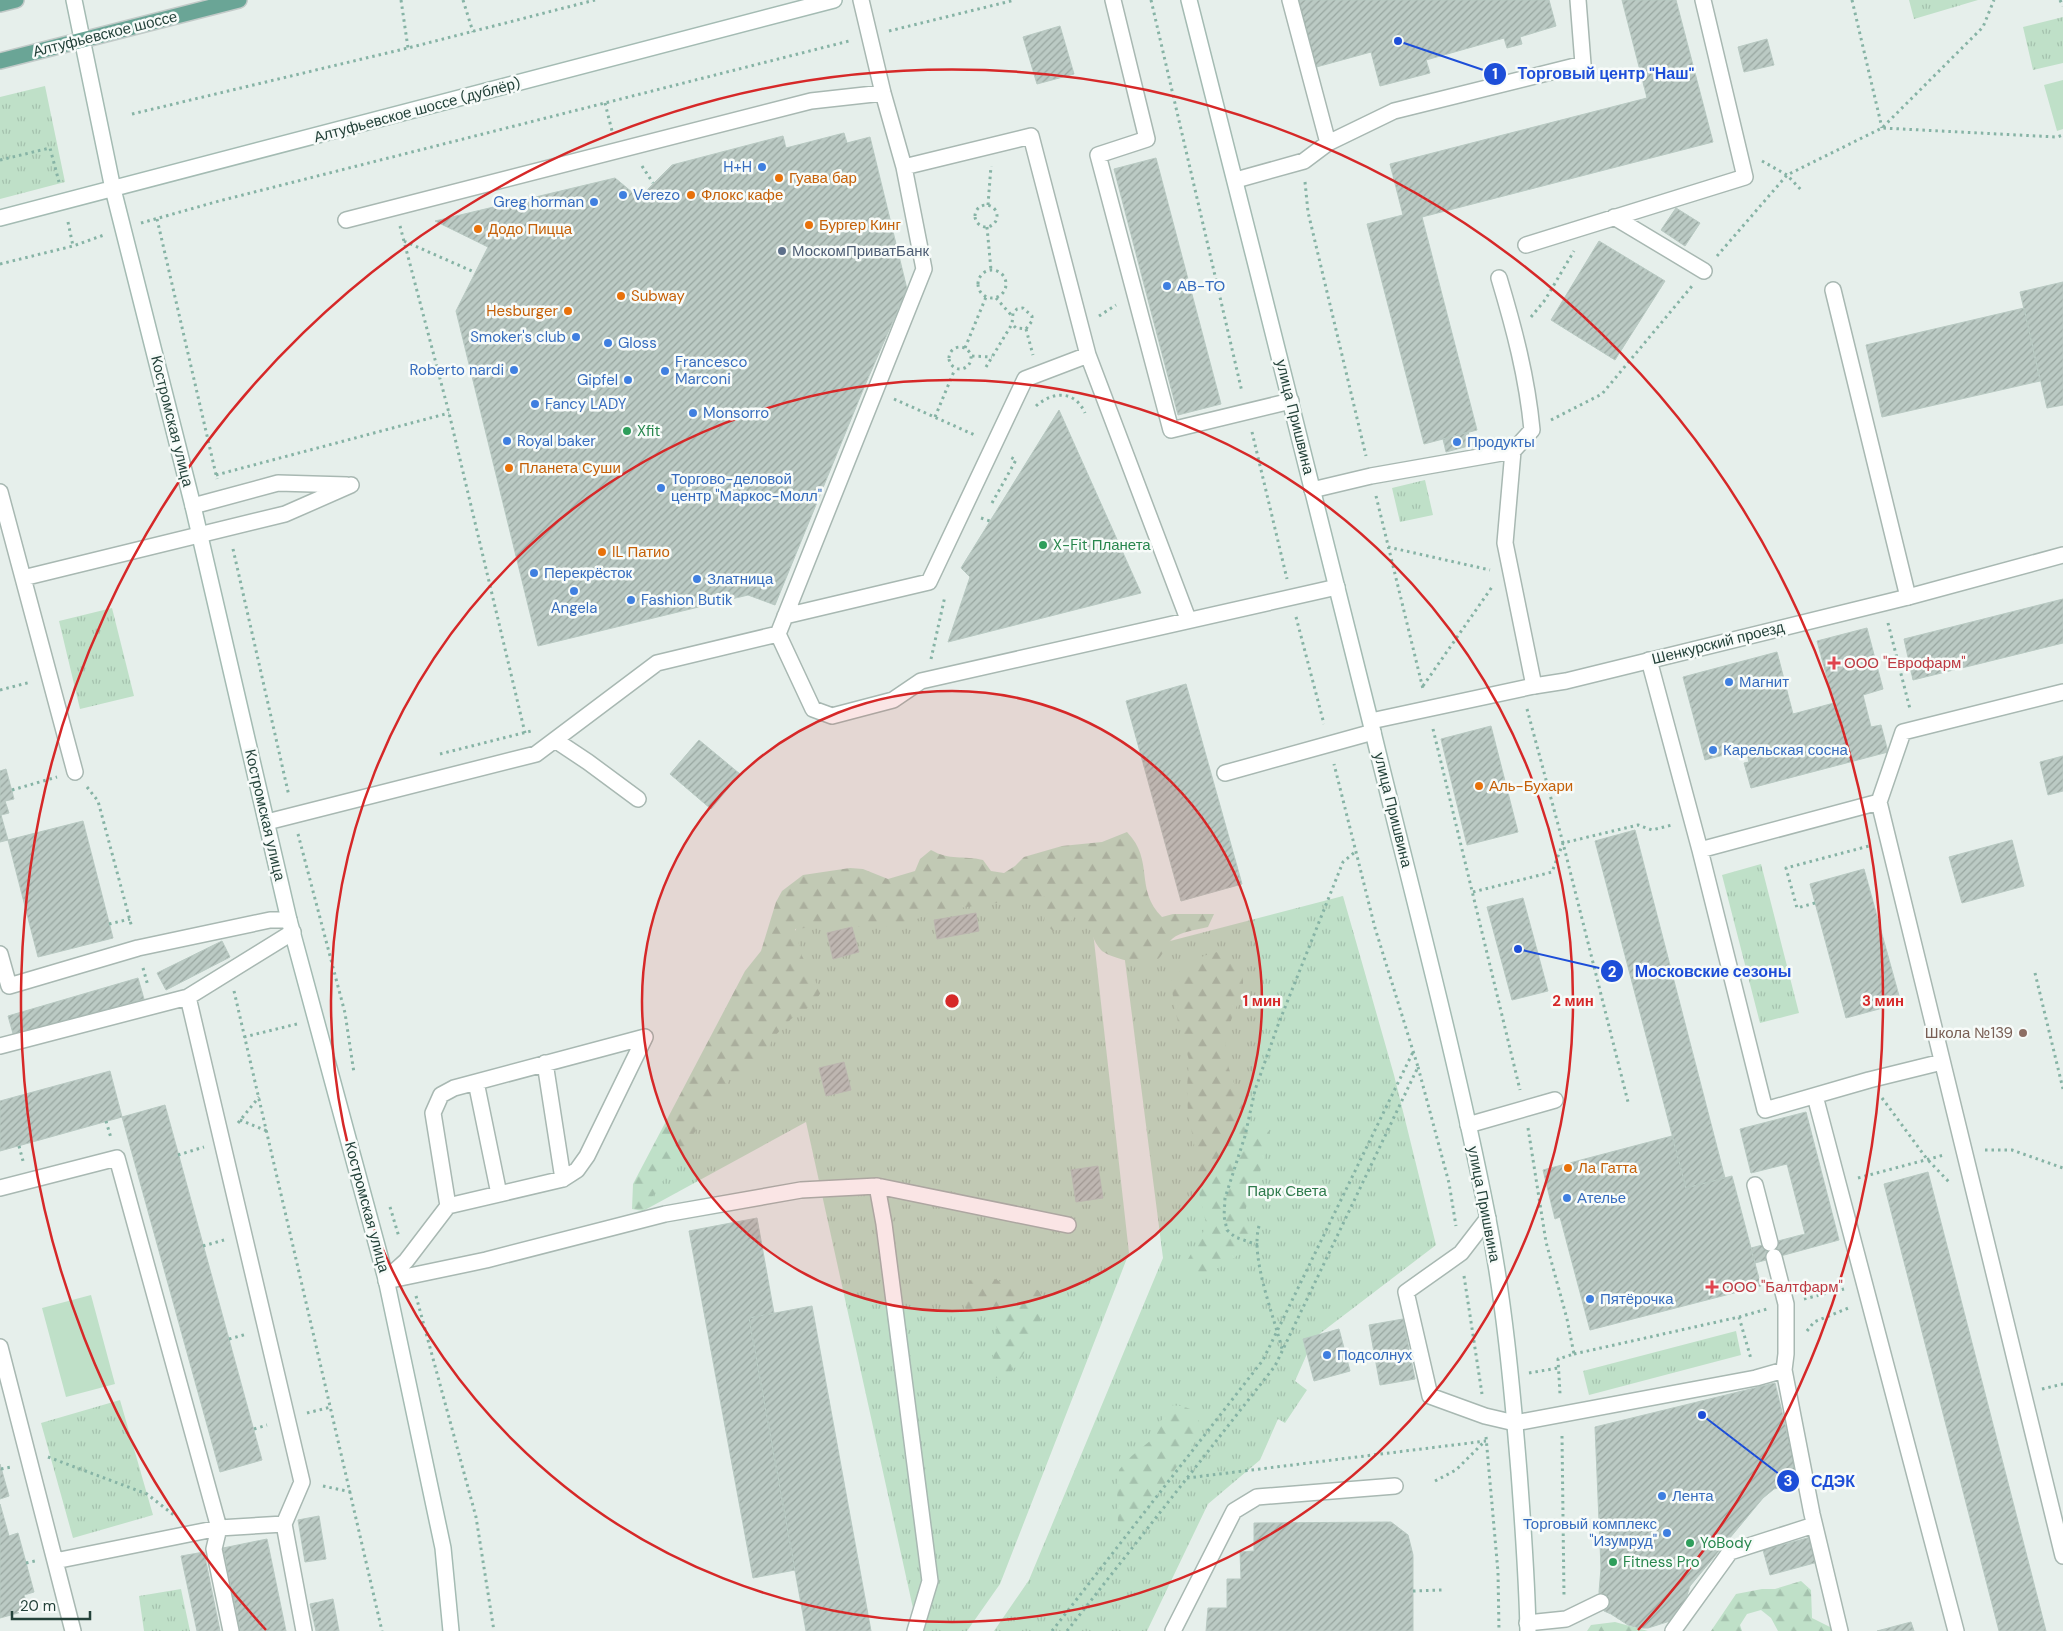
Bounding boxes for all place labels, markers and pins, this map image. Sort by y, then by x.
callout: Торговый центр "Наш" [1482,58,1704,89]
place label: H+H [723,157,752,177]
marker: H+H [756,161,768,173]
place label: Гуава бар [789,168,857,188]
marker: Гуава бар [773,172,785,184]
place label: Verezo [633,185,680,205]
place label: Флокс кафе [701,185,783,205]
marker: Verezo [617,189,629,201]
marker: Флокс кафе [685,189,697,201]
place label: Greg horman [493,192,584,212]
marker: Greg horman [588,196,600,208]
place label: Бургер Кинг [819,215,901,235]
place label: Додо Пицца [488,219,573,239]
marker: Бургер Кинг [803,219,815,231]
marker: Додо Пицца [472,223,484,235]
place label: МоскомПриватБанк [792,241,930,261]
marker: МоскомПриватБанк [776,245,788,257]
place label: АВ-ТО [1177,276,1225,296]
marker: АВ-ТО [1161,280,1173,292]
place label: Subway [631,286,686,306]
marker: Subway [615,290,627,302]
place label: Hesburger [486,301,558,321]
marker: Hesburger [562,305,574,317]
place label: Smoker's club [470,327,566,347]
marker: Smoker's club [570,331,582,343]
place label: Gloss [618,333,657,353]
marker: Gloss [602,337,614,349]
place label: Francesco Marconi [675,352,748,389]
place label: Roberto nardi [410,360,504,380]
marker: Roberto nardi [508,364,520,376]
marker: Francesco Marconi [659,365,671,377]
place label: Gipfel [577,370,618,390]
marker: Gipfel [622,374,634,386]
place label: Fancy LADY [545,394,627,414]
marker: Fancy LADY [529,398,541,410]
place label: Monsorro [703,403,769,423]
marker: Monsorro [687,407,699,419]
place label: Xfit [637,421,660,441]
marker: Xfit [621,425,633,437]
place label: Royal baker [517,431,596,451]
place label: Продукты [1467,432,1535,452]
marker: Royal baker [501,435,513,447]
marker: Продукты [1451,436,1463,448]
place label: Планета Суши [519,458,621,478]
marker: Планета Суши [503,462,515,474]
place label: Торгово-деловой центр "Маркос-Молл" [671,469,822,506]
marker: Торгово-деловой центр "Маркос-Молл" [655,482,667,494]
place label: X-Fit Планета [1053,535,1151,555]
marker: X-Fit Планета [1037,539,1049,551]
place label: IL Патио [612,542,670,562]
marker: IL Патио [596,546,608,558]
place label: Перекрёсток [544,563,633,583]
marker: Перекрёсток [528,567,540,579]
place label: Златница [707,569,774,589]
marker: Златница [691,573,703,585]
marker: Angela [568,585,580,597]
place label: Fashion Butik [641,590,733,610]
marker: Fashion Butik [625,594,637,606]
place label: Angela [551,598,597,618]
place label: ООО "Еврофарм" [1844,653,1966,673]
marker: ООО "Еврофарм" [1828,657,1840,669]
place label: Магнит [1739,672,1789,692]
marker: Магнит [1723,676,1735,688]
place label: Карельская сосна [1723,740,1848,760]
marker: Карельская сосна [1707,744,1719,756]
place label: Аль-Бухари [1489,776,1573,796]
marker: Аль-Бухари [1473,780,1485,792]
callout: Московские сезоны [1599,956,1801,987]
centre of rings [943,992,961,1010]
place label: Школа №139 [1925,1023,2013,1043]
marker: Школа №139 [2017,1027,2029,1039]
place label: Ла Гатта [1578,1158,1638,1178]
marker: Ла Гатта [1562,1162,1574,1174]
place label: Ателье [1577,1188,1626,1208]
marker: Ателье [1561,1192,1573,1204]
place label: ООО "Балтфарм" [1722,1277,1843,1297]
marker: ООО "Балтфарм" [1706,1281,1718,1293]
place label: Пятёрочка [1600,1289,1674,1309]
marker: Пятёрочка [1584,1293,1596,1305]
place label: Подсолнух [1337,1345,1413,1365]
marker: Подсолнух [1321,1349,1333,1361]
callout: СДЭК [1776,1465,1865,1496]
place label: Лента [1672,1486,1714,1506]
marker: Лента [1656,1490,1668,1502]
place label: Торговый комплекс "Изумруд" [1523,1514,1657,1551]
marker: Торговый комплекс "Изумруд" [1661,1527,1673,1539]
place label: YoBody [1700,1533,1753,1553]
marker: YoBody [1684,1537,1696,1549]
place label: Fitness Pro [1623,1552,1700,1572]
marker: Fitness Pro [1607,1556,1619,1568]

